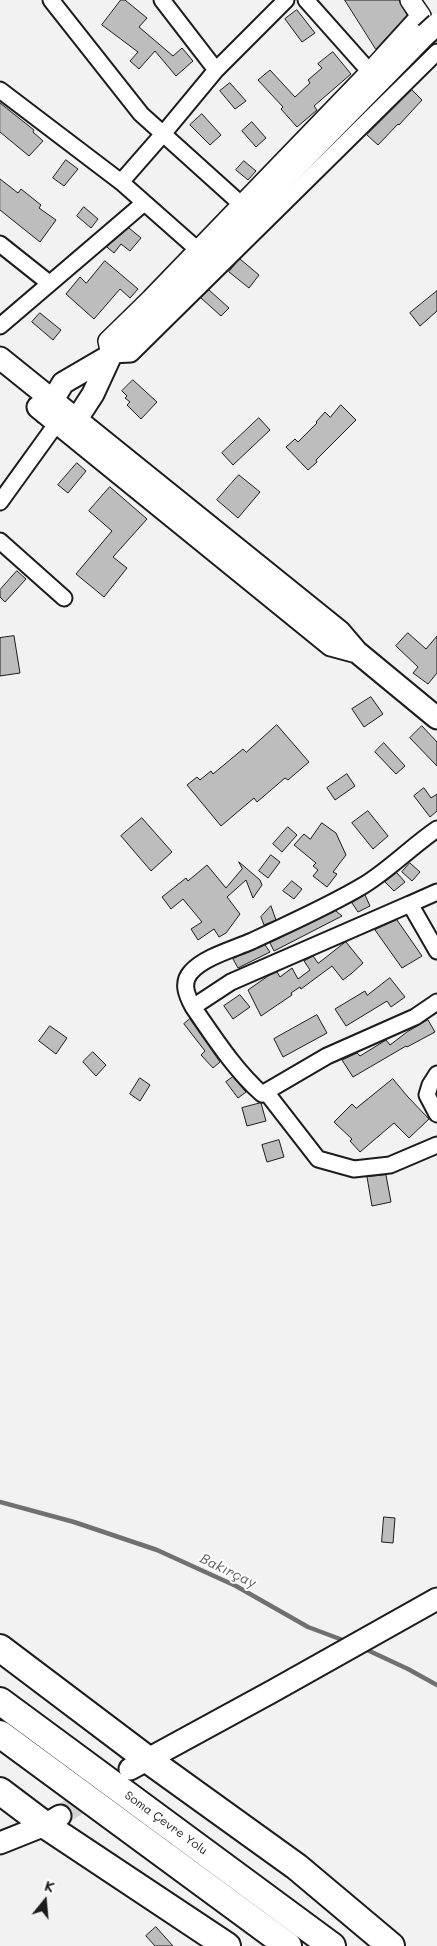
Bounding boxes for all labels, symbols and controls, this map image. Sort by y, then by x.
water label: Bakırçay [197,1550,259,1592]
street label: Soma Çevre Yolu [122,1788,210,1858]
north arrow [20,1876,70,1926]
text: K [42,1876,57,1897]

